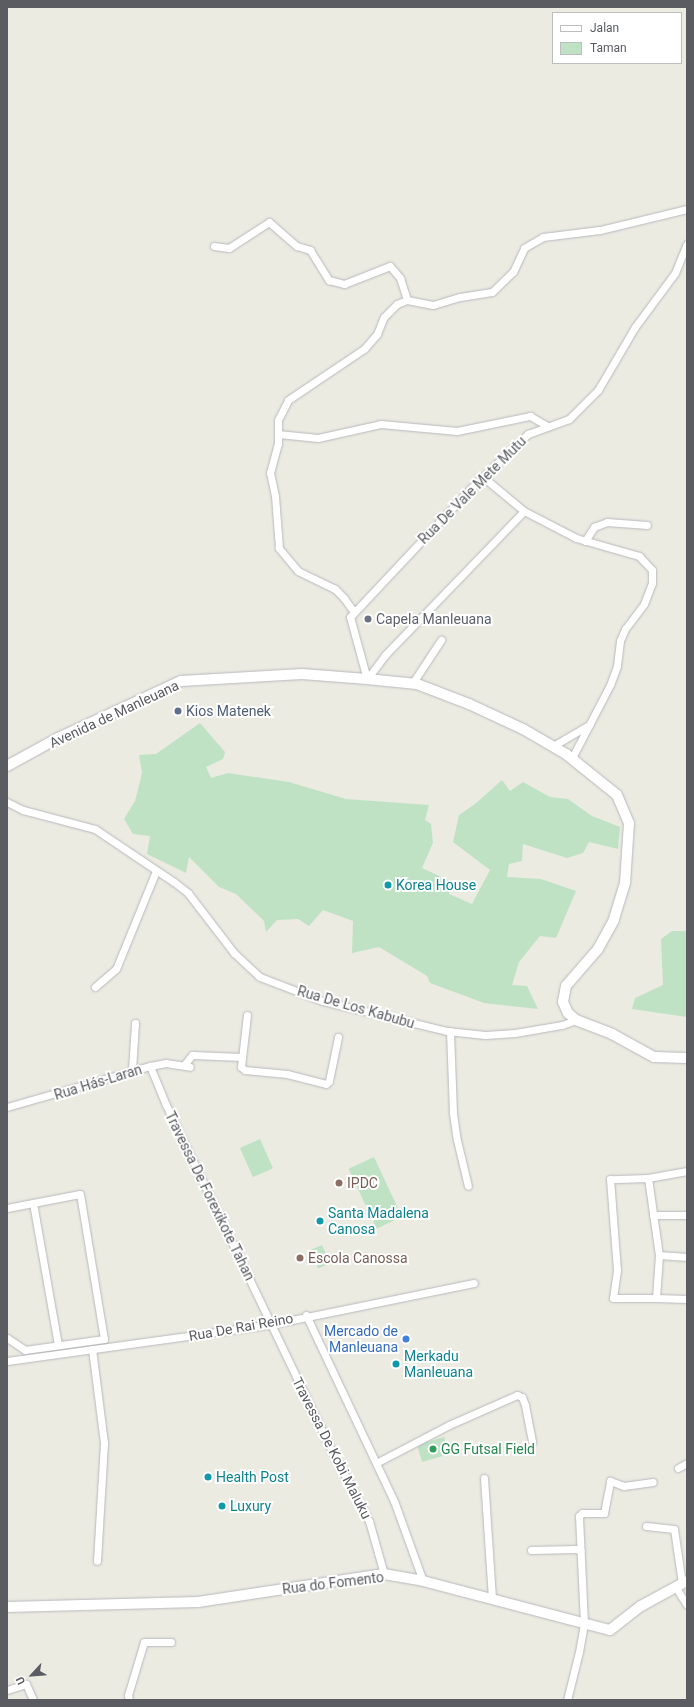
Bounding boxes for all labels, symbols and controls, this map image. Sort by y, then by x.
legend [552,12,682,64]
text: Jalan [590,21,619,35]
text: Taman [590,41,627,55]
street label: Rua De Vale Mete Mutu [415,433,529,547]
place label: Capela Manleuana [376,611,492,627]
marker: Capela Manleuana [363,614,373,624]
street label: Avenida de Manleuana [47,677,181,751]
place label: Kios Matenek [186,703,271,719]
marker: Kios Matenek [173,706,183,716]
place label: Korea House [396,877,476,893]
marker: Korea House [383,880,393,890]
street label: Rua De Los Kabubu [295,982,417,1032]
street label: Rua Hás-Laran [52,1061,144,1103]
street label: Travessa De Forexikote Tahan [162,1109,258,1283]
place label: IPDC [347,1175,378,1191]
marker: IPDC [334,1178,344,1188]
place label: Santa Madalena Canosa [328,1205,429,1238]
marker: Santa Madalena Canosa [315,1216,325,1226]
place label: Escola Canossa [308,1250,407,1266]
marker: Escola Canossa [295,1253,305,1263]
street label: Rua De Rai Reino [187,1310,295,1344]
place label: Mercado de Manleuana [324,1323,398,1356]
marker: Mercado de Manleuana [401,1334,411,1344]
place label: Merkadu Manleuana [404,1348,473,1380]
marker: Merkadu Manleuana [391,1359,401,1369]
street label: Travessa De Kobi Maluku [289,1374,375,1522]
place label: GG Futsal Field [441,1441,535,1457]
marker: GG Futsal Field [428,1444,438,1454]
place label: Health Post [216,1469,289,1485]
marker: Health Post [203,1472,213,1482]
place label: Luxury [230,1498,271,1514]
marker: Luxury [217,1501,227,1511]
street label: Rua do Fomento [281,1568,385,1598]
north arrow [12,1655,52,1695]
text: U [13,1674,28,1687]

